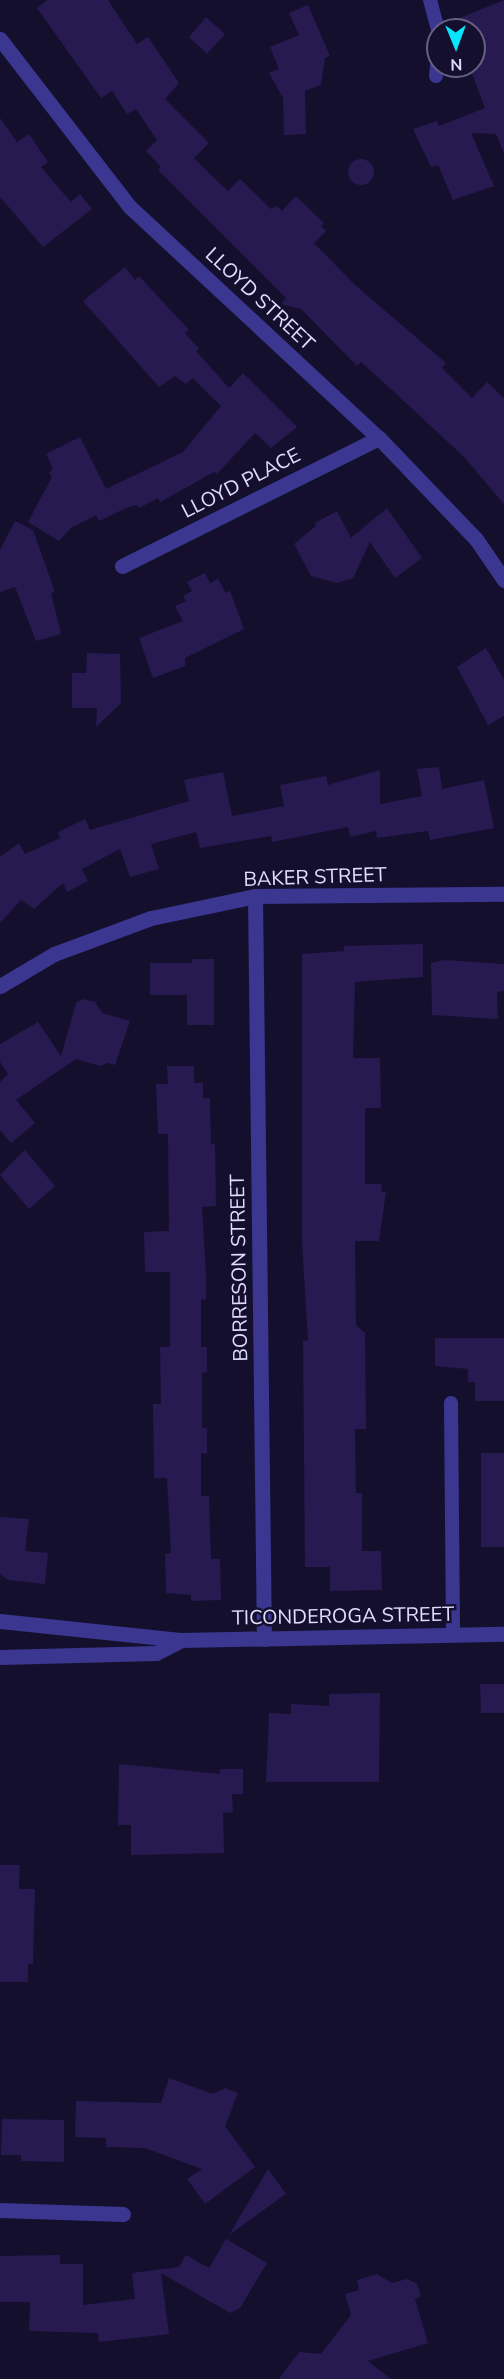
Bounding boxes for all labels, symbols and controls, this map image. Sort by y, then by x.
north arrow [426,18,486,78]
text: N [450,53,462,75]
street label: LLOYD STREET [201,242,319,356]
street label: LLOYD PLACE [178,443,304,523]
street label: BAKER STREET [243,863,387,891]
street label: BORRESON STREET [225,1174,253,1362]
street label: TICONDEROGA STREET [232,1602,454,1630]

